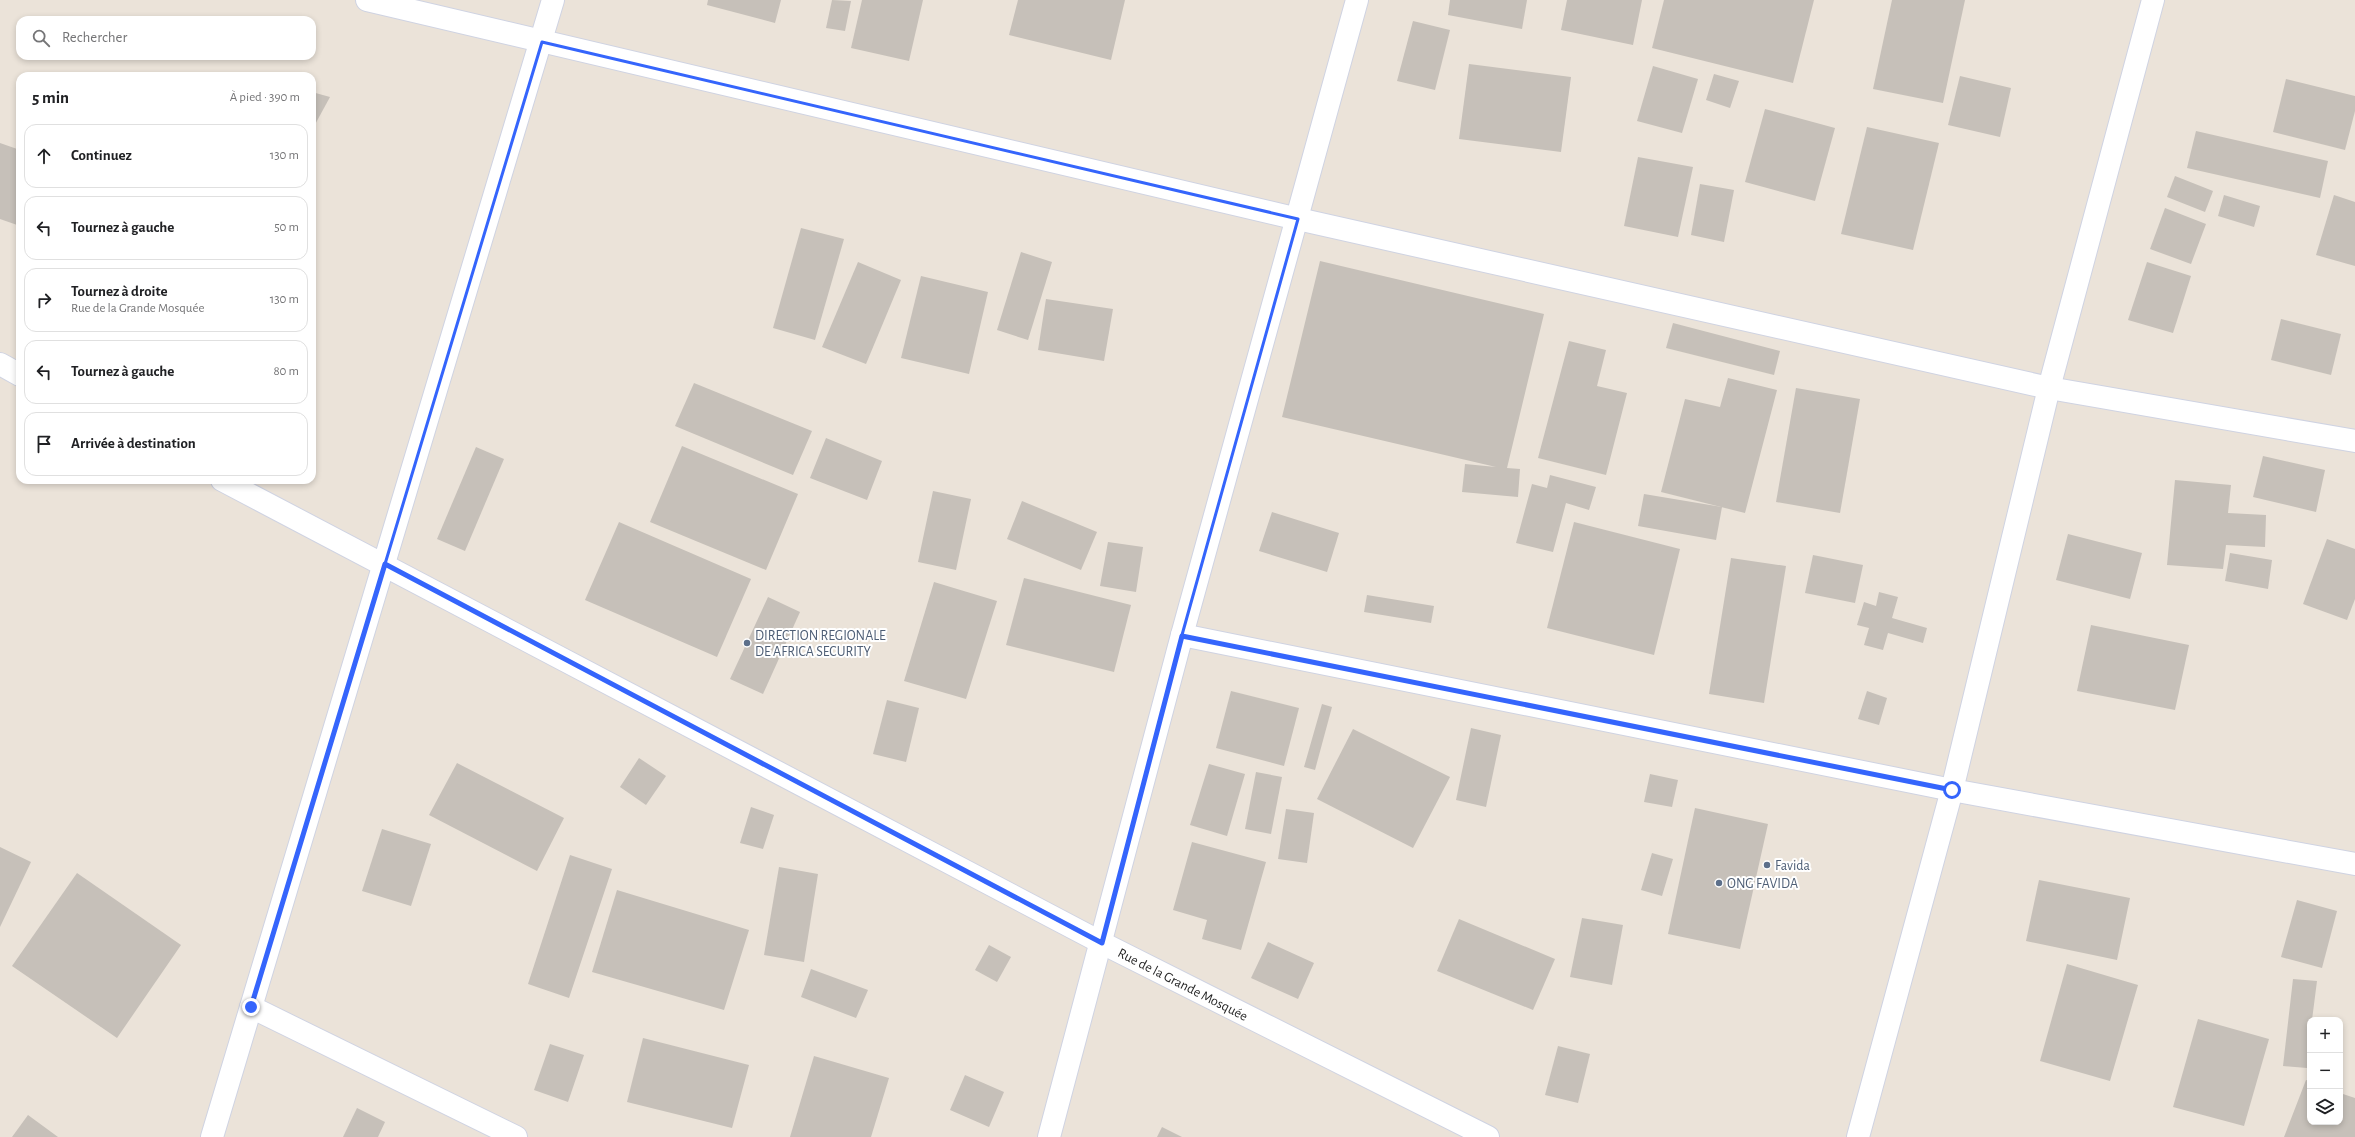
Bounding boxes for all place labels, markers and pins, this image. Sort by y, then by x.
place label: DIRECTION REGIONALE DE AFRICA SECURITY [755,629,886,659]
marker: DIRECTION REGIONALE DE AFRICA SECURITY [742,638,752,648]
place label: Favida [1775,859,1811,873]
marker: Favida [1762,860,1772,870]
place label: ONG FAVIDA [1727,877,1798,891]
marker: ONG FAVIDA [1714,878,1724,888]

